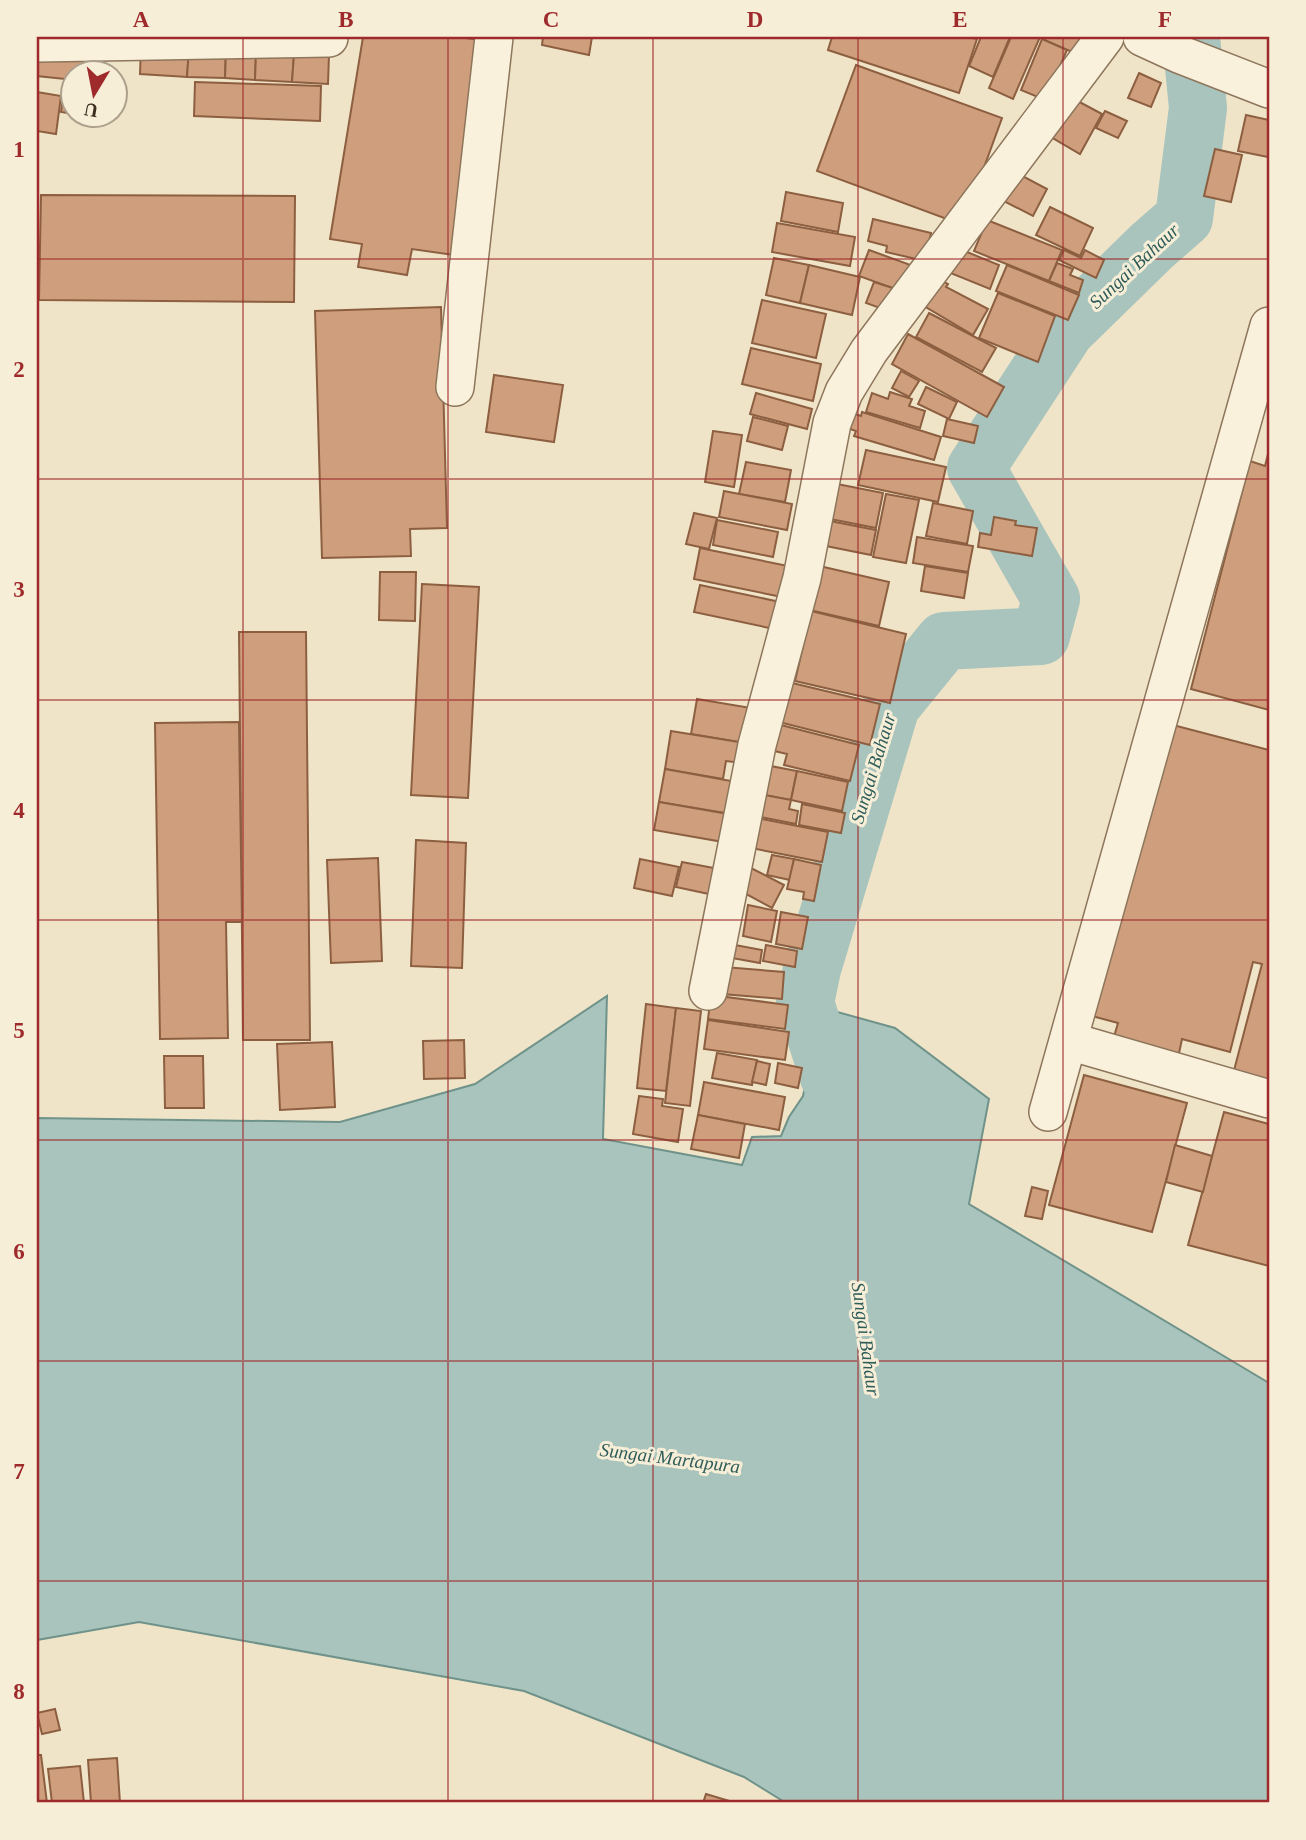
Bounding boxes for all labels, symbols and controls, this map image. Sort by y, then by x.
text: A [133,7,150,32]
text: B [338,7,354,32]
text: C [543,7,559,32]
text: D [747,7,763,32]
text: E [952,7,968,32]
text: F [1158,7,1172,32]
north arrow [60,60,130,130]
text: U [82,99,100,122]
text: 1 [13,137,25,162]
water label: Sungai Bahaur [1085,219,1183,313]
text: 2 [13,357,25,382]
text: 3 [13,577,25,602]
water label: Sungai Bahaur [846,710,900,826]
text: 4 [13,798,25,823]
text: 5 [13,1018,25,1043]
text: 6 [13,1239,25,1264]
water label: Sungai Bahaur [848,1281,884,1398]
water label: Sungai Martapura [599,1439,741,1477]
text: 7 [13,1459,25,1484]
text: 8 [13,1679,25,1704]

